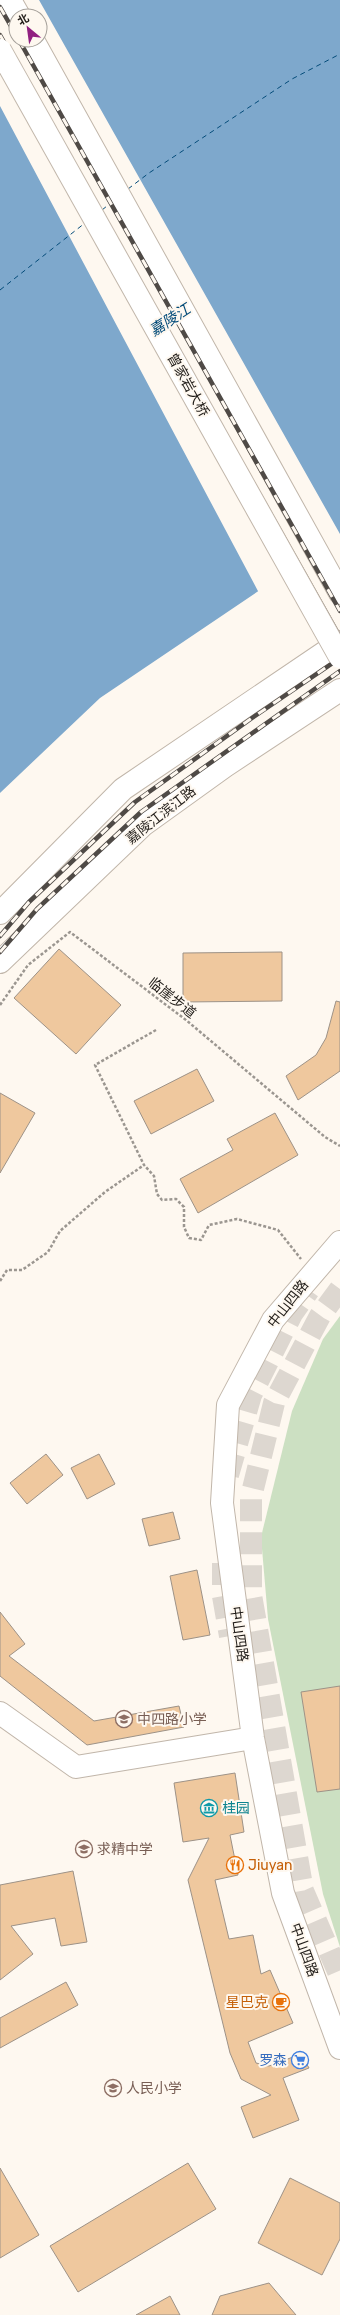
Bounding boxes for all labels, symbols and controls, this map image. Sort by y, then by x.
north arrow [8,8,48,48]
text: 北 [15,11,31,28]
water label: 嘉陵江 [146,299,195,340]
street label: 曾家岩大桥 [164,350,212,420]
street label: 嘉陵江滨江路 [123,782,199,848]
street label: 临崖步道 [145,974,199,1022]
street label: 中山四路 [264,1277,312,1331]
street label: 中山四路 [227,1605,251,1663]
school or university icon: 中四路小学 [114,1709,134,1729]
place label: 中四路小学 [137,1711,207,1728]
museum icon: 桂园 [199,1798,219,1818]
place label: 桂园 [222,1800,250,1817]
school or university icon: 求精中学 [74,1839,94,1859]
place label: 求精中学 [97,1841,153,1858]
restaurant icon: Jiuyan [225,1855,245,1875]
place label: Jiuyan [248,1857,292,1874]
street label: 中山四路 [286,1921,322,1979]
cafe icon: 星巴克 [271,1992,291,2012]
place label: 星巴克 [226,1994,268,2011]
supermarket icon: 罗森 [290,2050,310,2070]
place label: 罗森 [259,2052,287,2069]
school or university icon: 人民小学 [103,2078,123,2098]
place label: 人民小学 [126,2080,182,2097]

